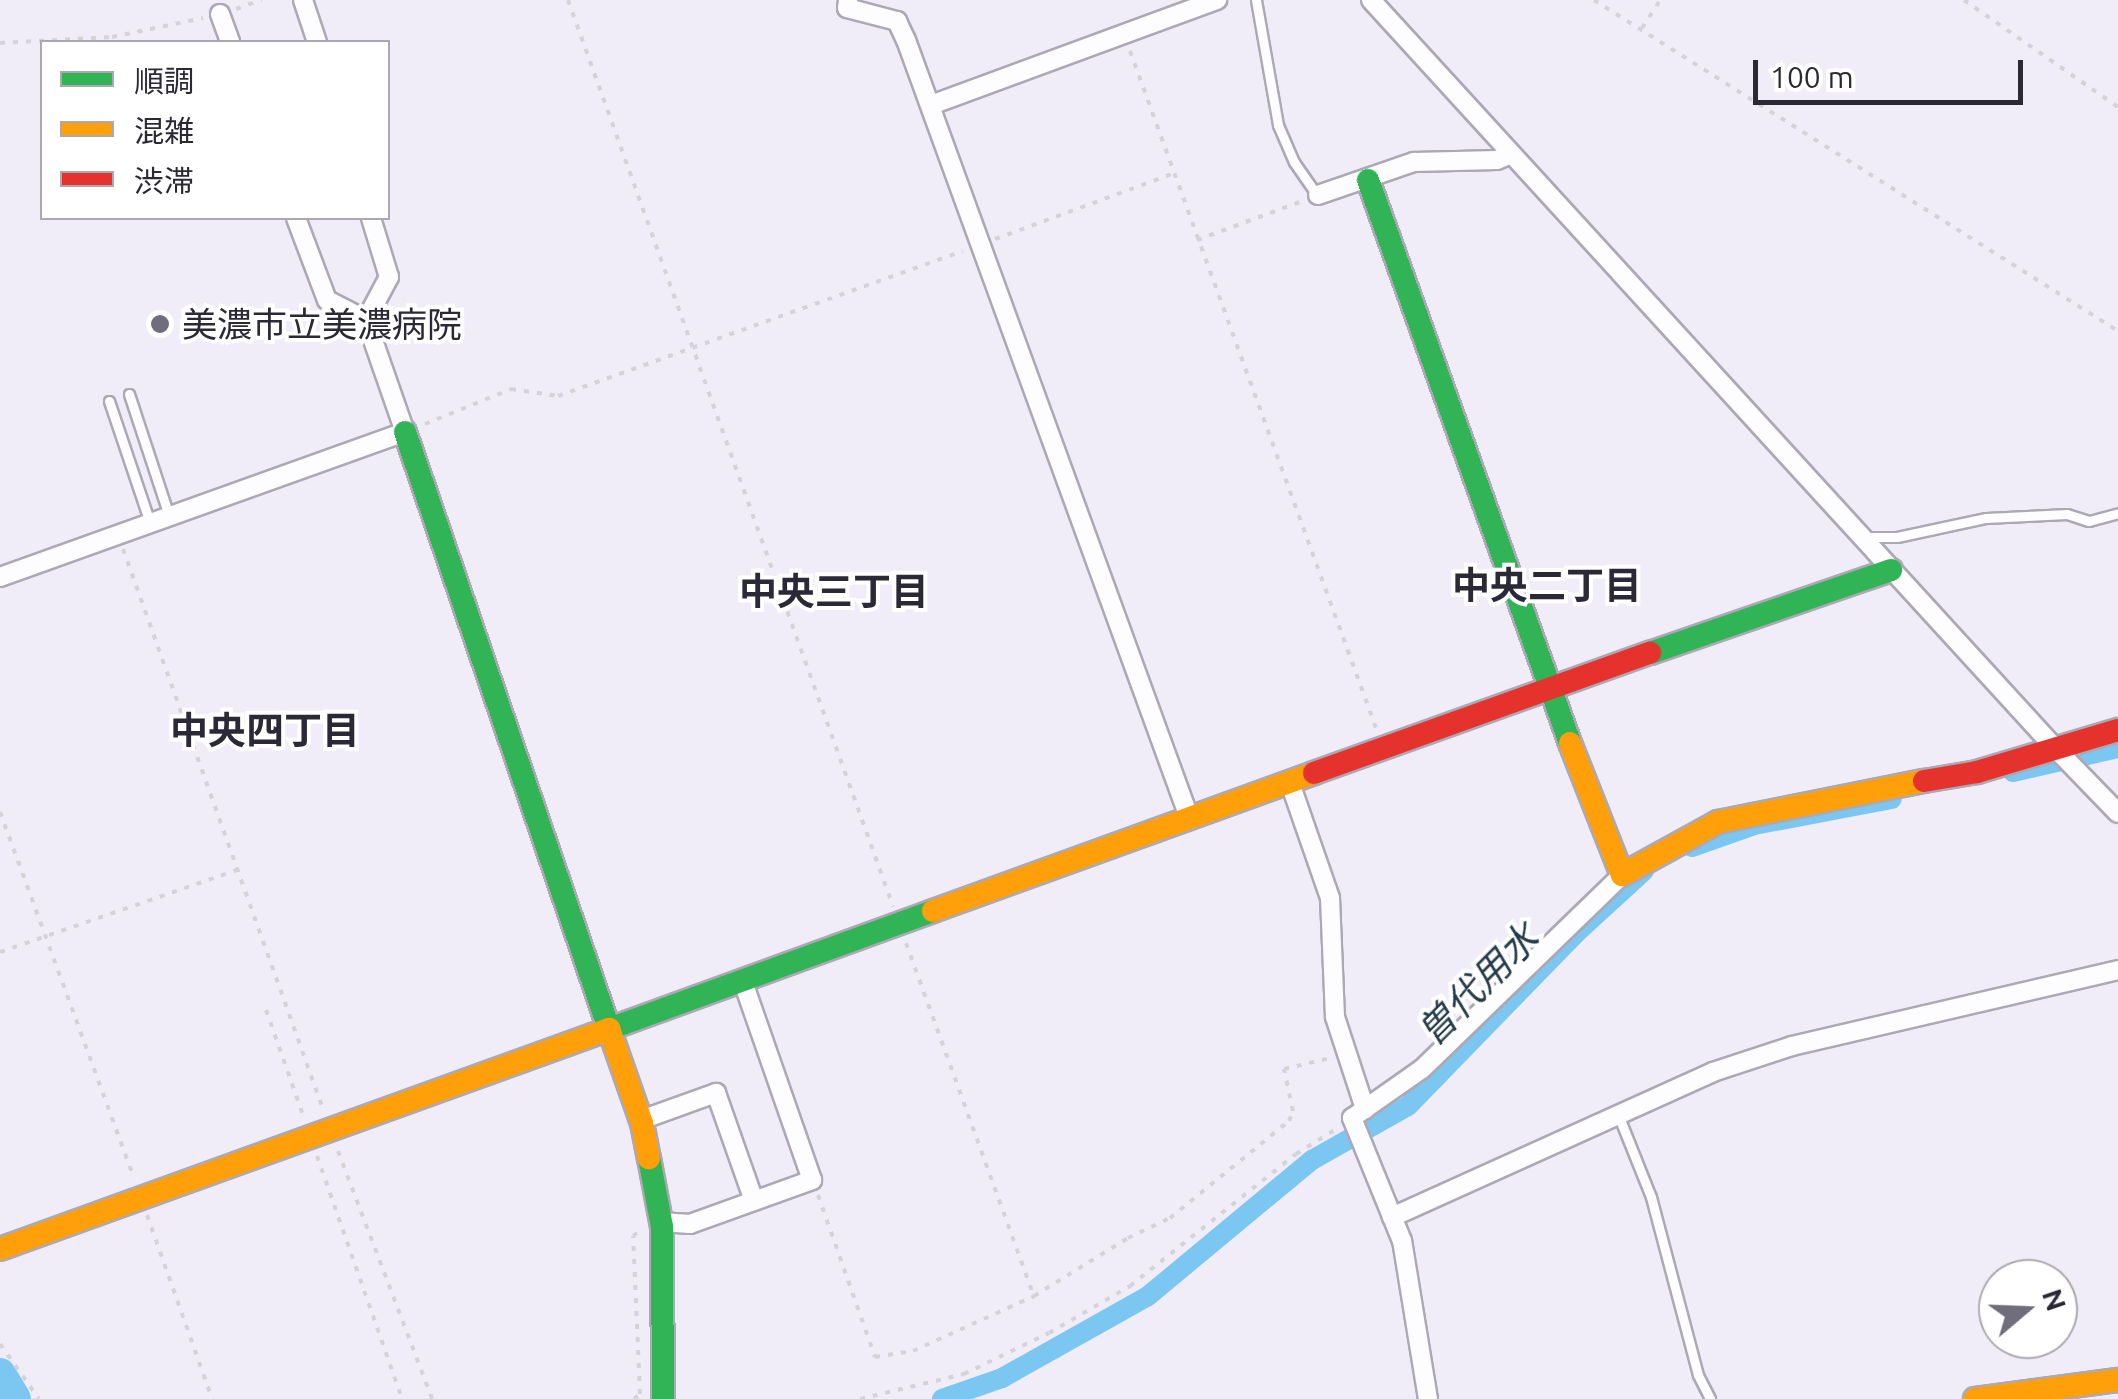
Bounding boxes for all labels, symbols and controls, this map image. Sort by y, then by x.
legend [40,40,390,220]
scale bar [1758,40,2028,102]
text: 100 m [1770,60,1854,94]
text: 順調 [134,64,194,98]
text: 混雑 [134,114,194,148]
text: 渋滞 [134,164,194,198]
place label: 美濃市立美濃病院 [182,303,462,345]
marker: 美濃市立美濃病院 [147,311,173,337]
district label: 中央二丁目 [1452,563,1642,609]
district label: 中央三丁目 [739,569,929,615]
district label: 中央四丁目 [170,708,360,754]
water label: 曽代用水 [1408,915,1548,1055]
north arrow [1978,1259,2078,1359]
text: N [2037,1285,2073,1315]

